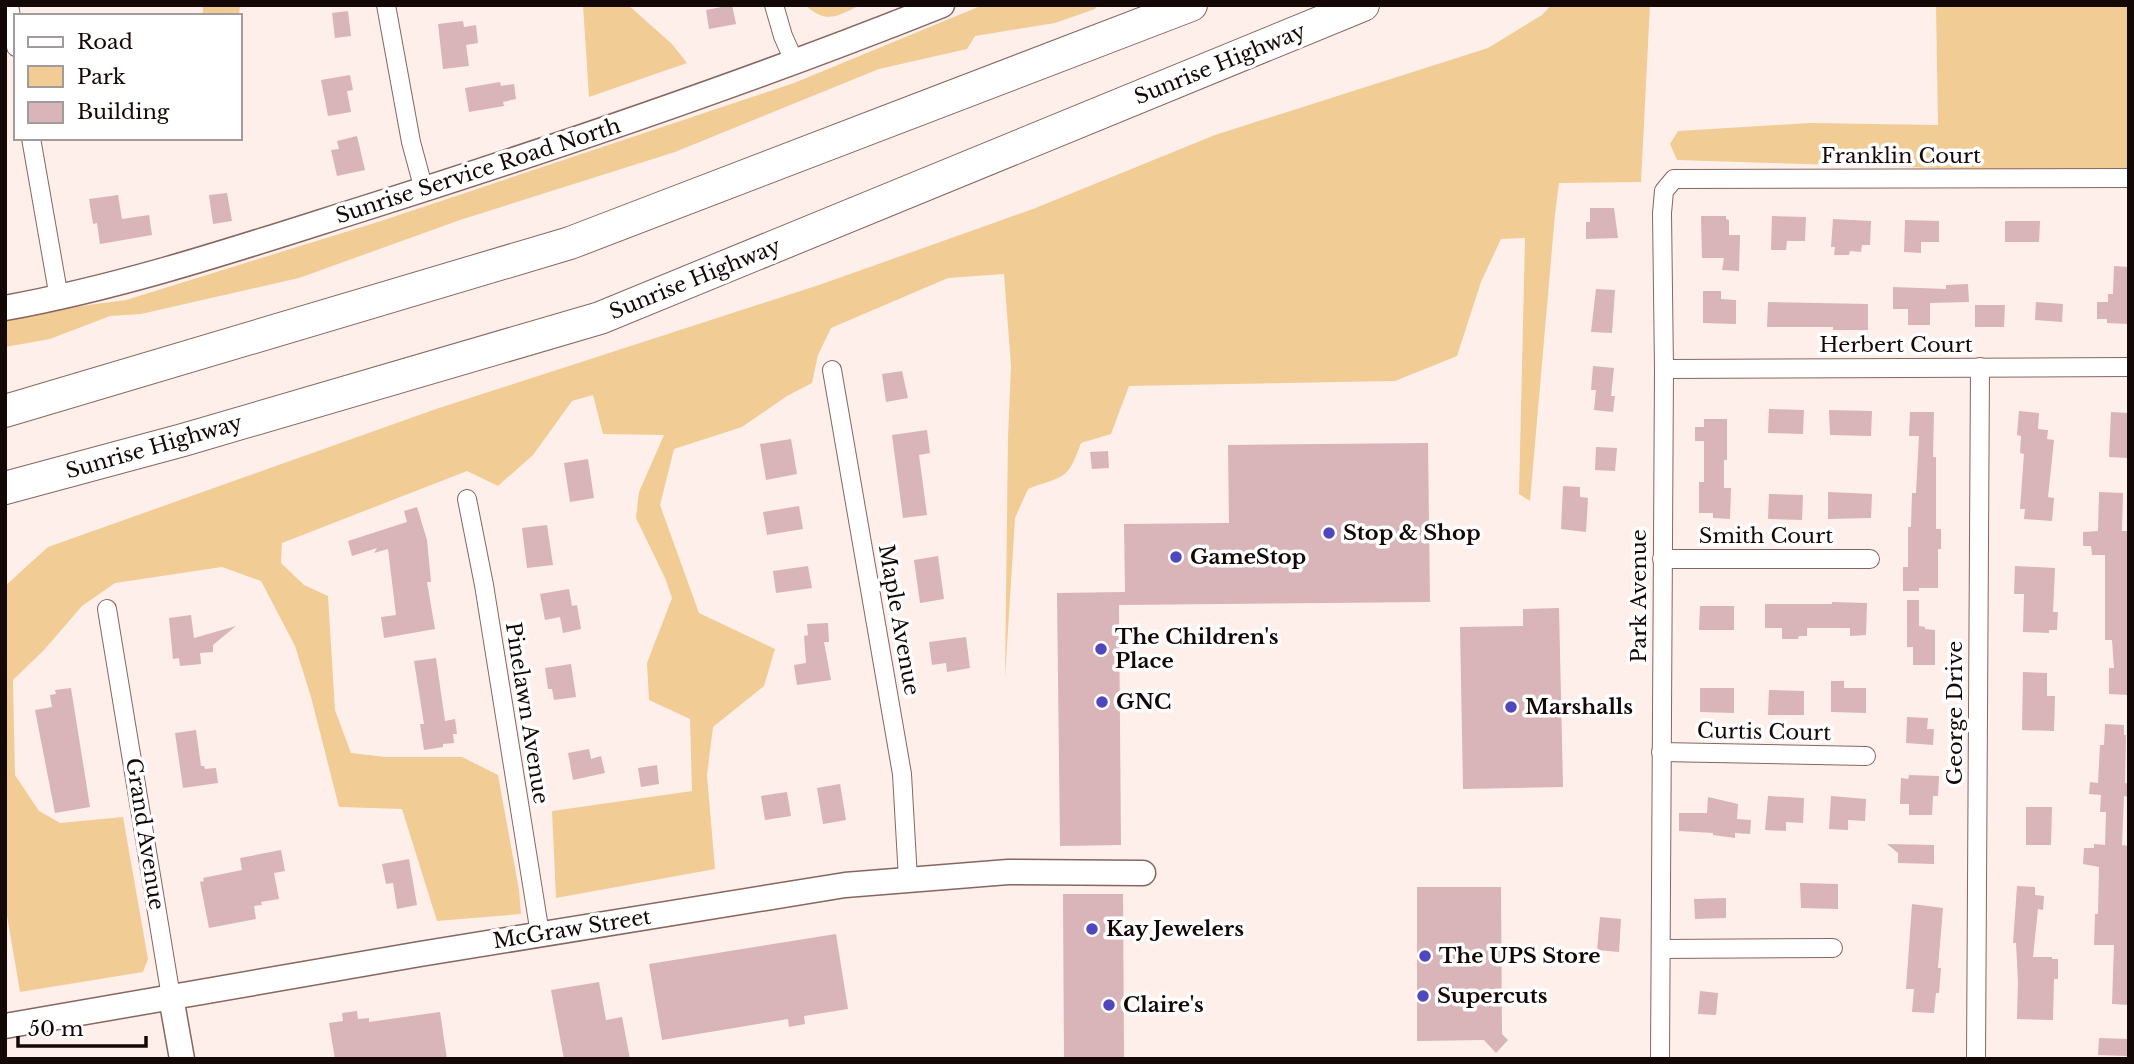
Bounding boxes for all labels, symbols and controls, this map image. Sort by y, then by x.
legend [14,14,242,140]
street label: Sunrise Highway [1131,18,1310,110]
text: Road [77,29,133,55]
text: Park [77,64,126,90]
text: Building [77,99,170,125]
street label: Sunrise Service Road North [332,113,624,229]
street label: Franklin Court [1821,143,1981,169]
street label: Sunrise Highway [606,233,785,325]
street label: Herbert Court [1819,332,1973,358]
street label: Sunrise Highway [63,409,246,485]
place label: Stop & Shop [1343,520,1481,546]
street label: Smith Court [1699,523,1833,549]
marker: Stop & Shop [1321,525,1337,541]
street label: Park Avenue [1626,529,1652,663]
street label: Maple Avenue [873,543,925,697]
place label: GameStop [1190,544,1306,570]
marker: GameStop [1168,549,1184,565]
street label: Pinelawn Avenue [500,620,554,806]
place label: The Children's Place [1115,624,1279,674]
marker: The Children's Place [1093,641,1109,657]
street label: George Drive [1942,641,1968,785]
place label: GNC [1116,689,1171,715]
marker: GNC [1094,694,1110,710]
place label: Marshalls [1525,694,1633,720]
marker: Marshalls [1503,699,1519,715]
street label: Curtis Court [1697,718,1831,746]
street label: Grand Avenue [120,756,170,912]
street label: McGraw Street [491,904,653,954]
place label: Kay Jewelers [1106,916,1244,942]
marker: Kay Jewelers [1084,921,1100,937]
place label: The UPS Store [1439,943,1601,969]
marker: The UPS Store [1417,948,1433,964]
place label: Supercuts [1437,983,1548,1009]
marker: Supercuts [1415,988,1431,1004]
place label: Claire's [1123,992,1204,1018]
marker: Claire's [1101,997,1117,1013]
scale bar [18,1004,145,1048]
text: 50 m [28,1016,84,1042]

